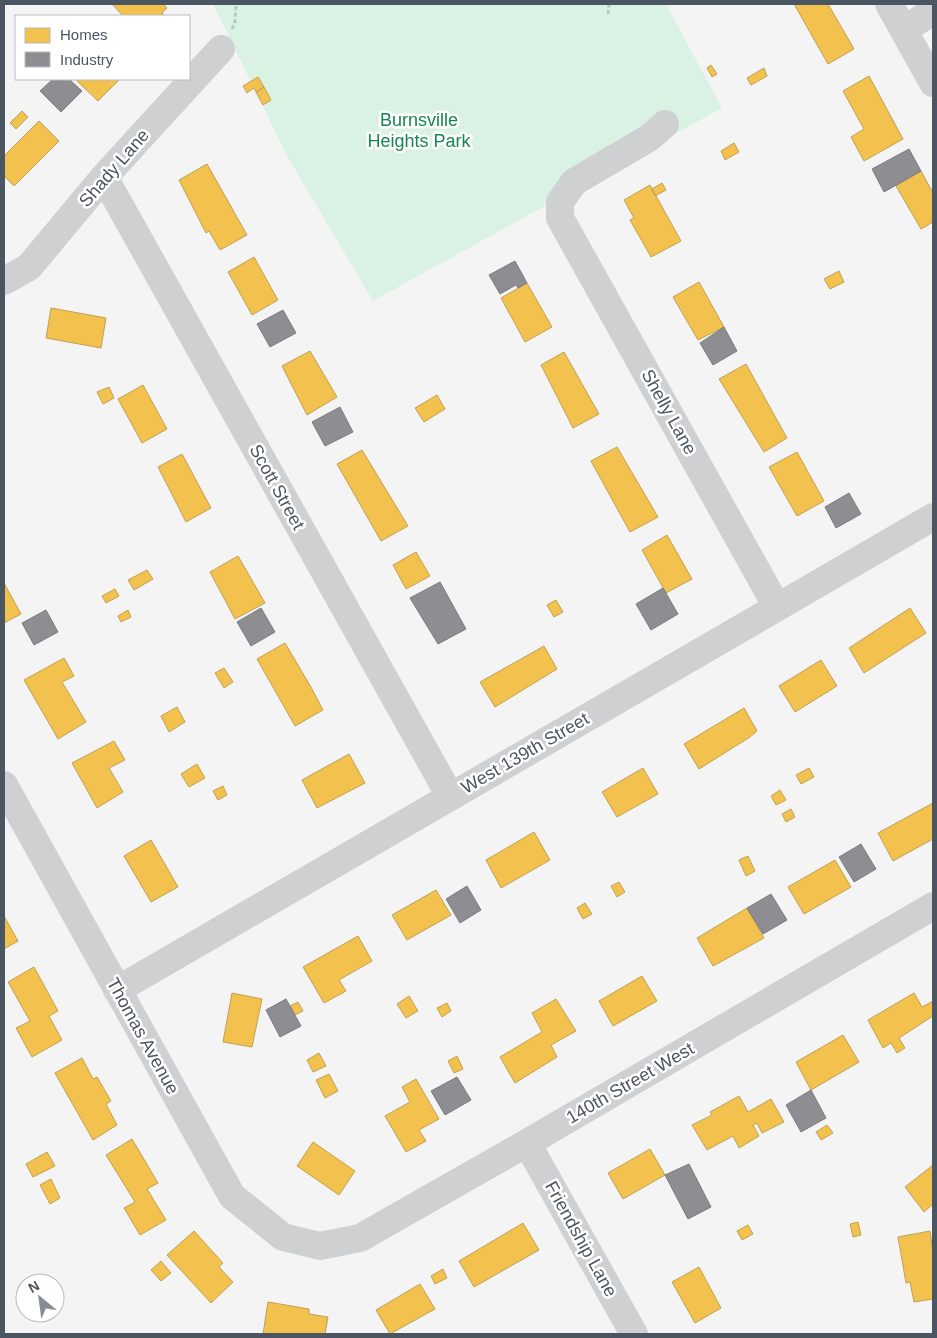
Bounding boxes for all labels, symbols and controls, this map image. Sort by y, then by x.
legend [15,15,190,80]
text: Homes [60,26,108,43]
text: Industry [60,51,114,68]
park label: Burnsville Heights Park [367,110,472,151]
street label: Shady Lane [75,125,153,211]
street label: Shelly Lane [637,366,701,458]
street label: Scott Street [245,441,309,533]
street label: West 139th Street [458,708,592,798]
street label: Thomas Avenue [103,974,183,1098]
street label: 140th Street West [563,1038,697,1128]
street label: Friendship Lane [541,1178,621,1300]
north arrow [15,1273,65,1323]
text: N [25,1277,42,1296]

